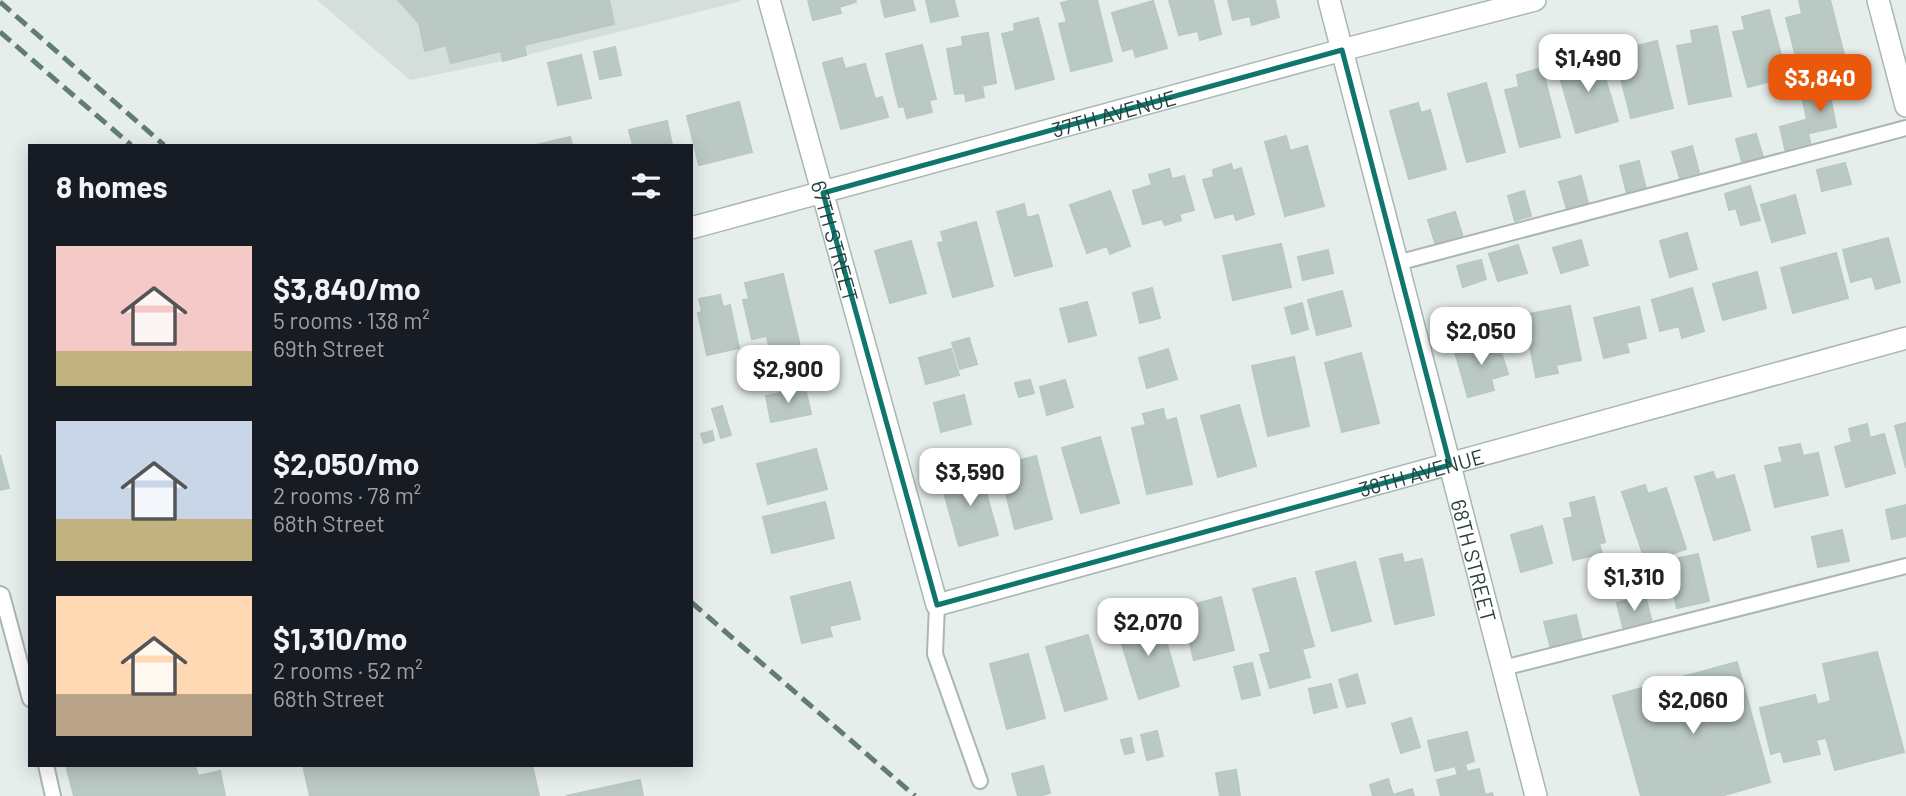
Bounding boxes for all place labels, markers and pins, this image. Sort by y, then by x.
pin: $1,490 [1531,34,1645,94]
pin: $3,840 [1763,54,1877,114]
pin: $2,050 [1424,308,1538,367]
pin: $2,900 [731,346,845,405]
pin: $3,590 [913,448,1027,508]
pin: $1,310 [1577,554,1691,613]
pin: $2,070 [1091,598,1205,658]
pin: $2,060 [1636,676,1750,736]

